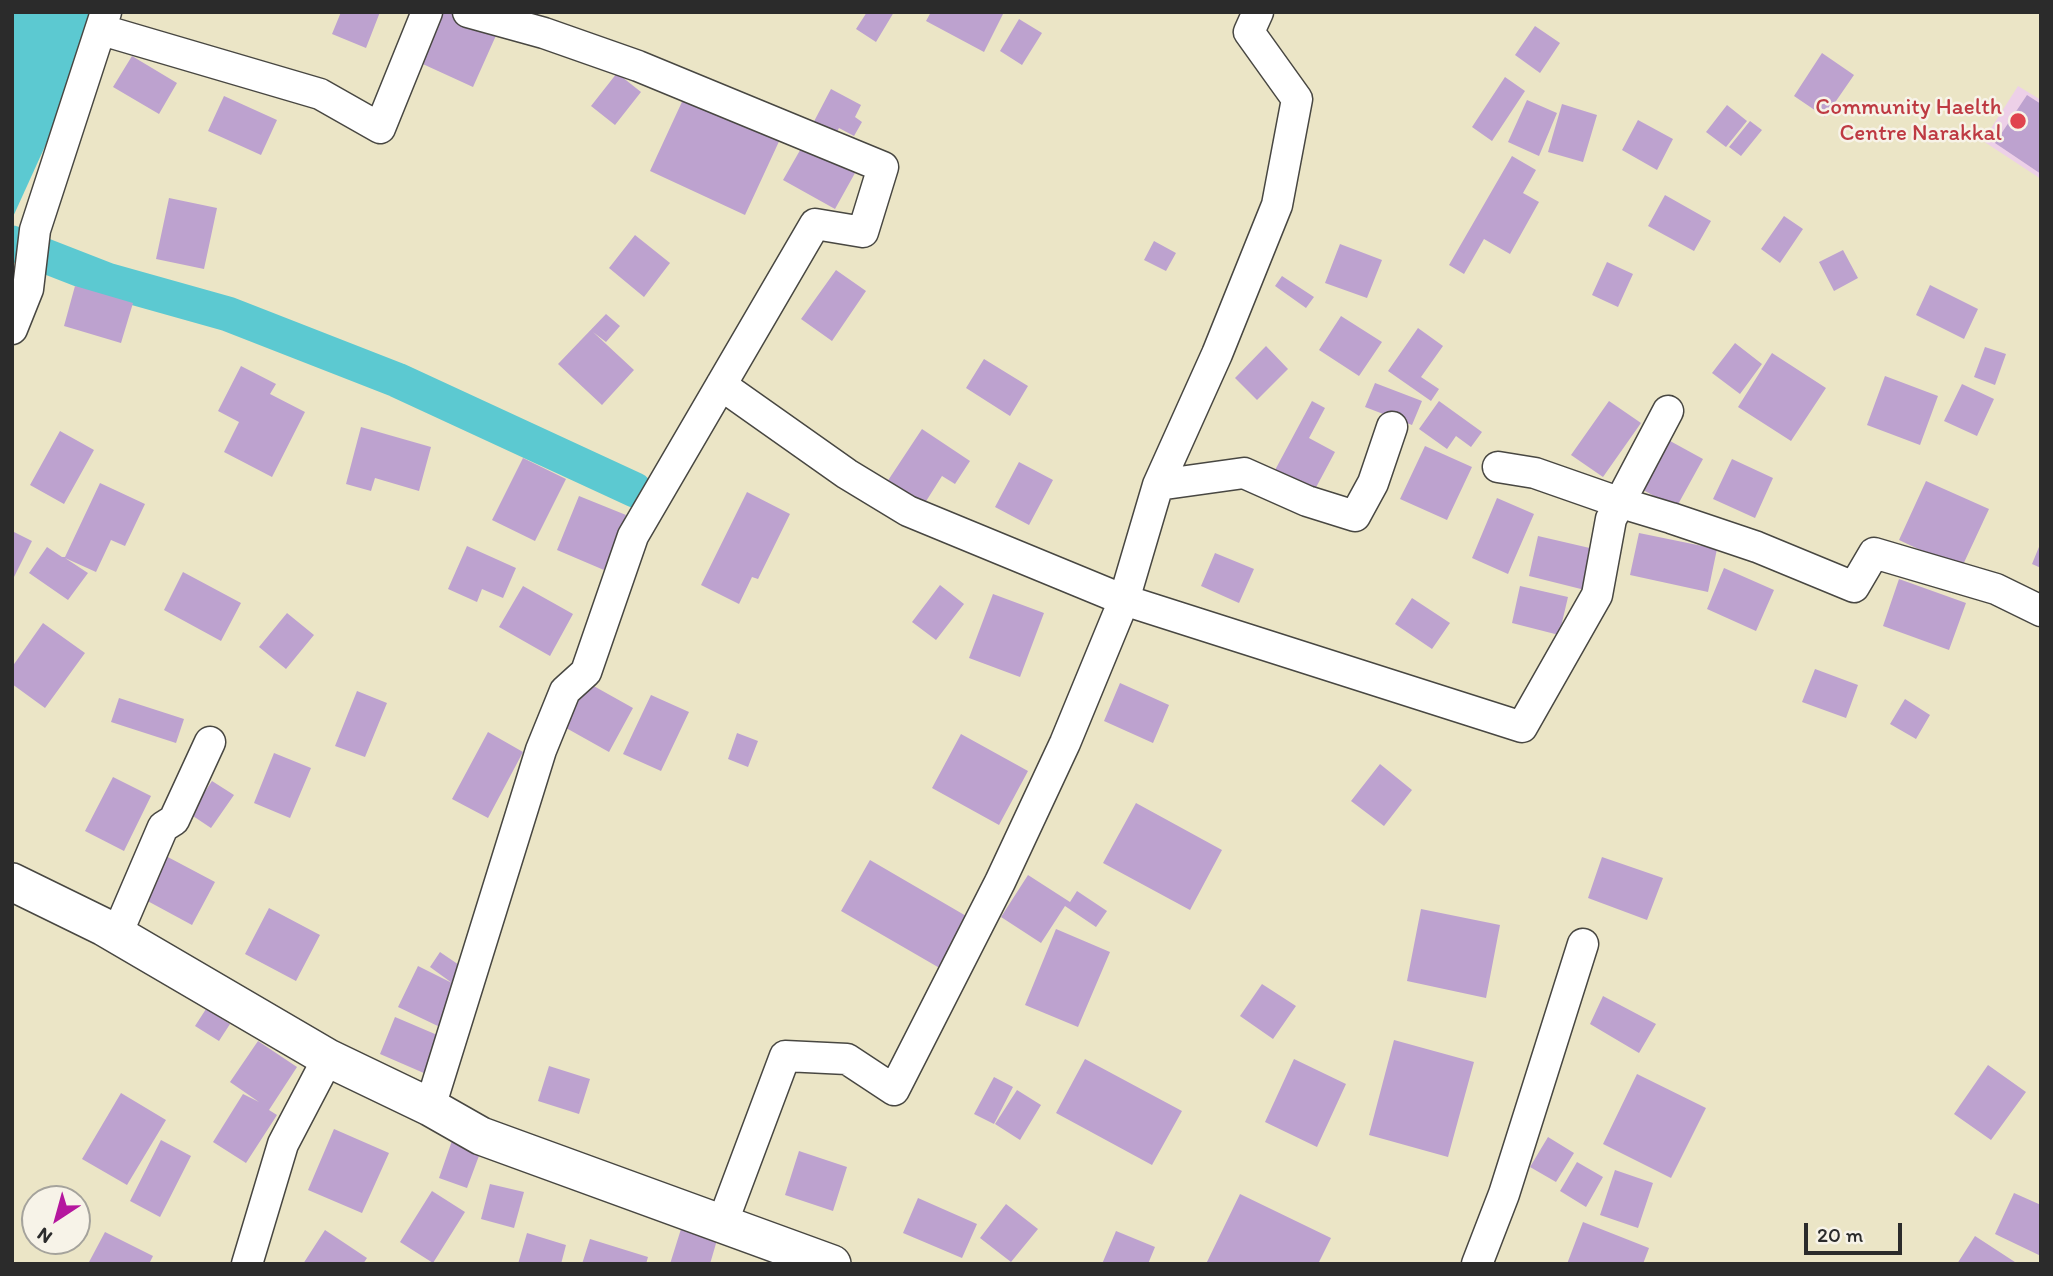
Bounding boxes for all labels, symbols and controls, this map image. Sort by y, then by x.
place label: Community Haelth Centre Narakkal [1815,94,2002,148]
marker: Community Haelth Centre Narakkal [2008,111,2028,131]
north arrow [21,1185,91,1255]
scale bar [1808,1210,1906,1254]
text: 20 m [1817,1222,1863,1247]
text: N [33,1223,56,1249]

